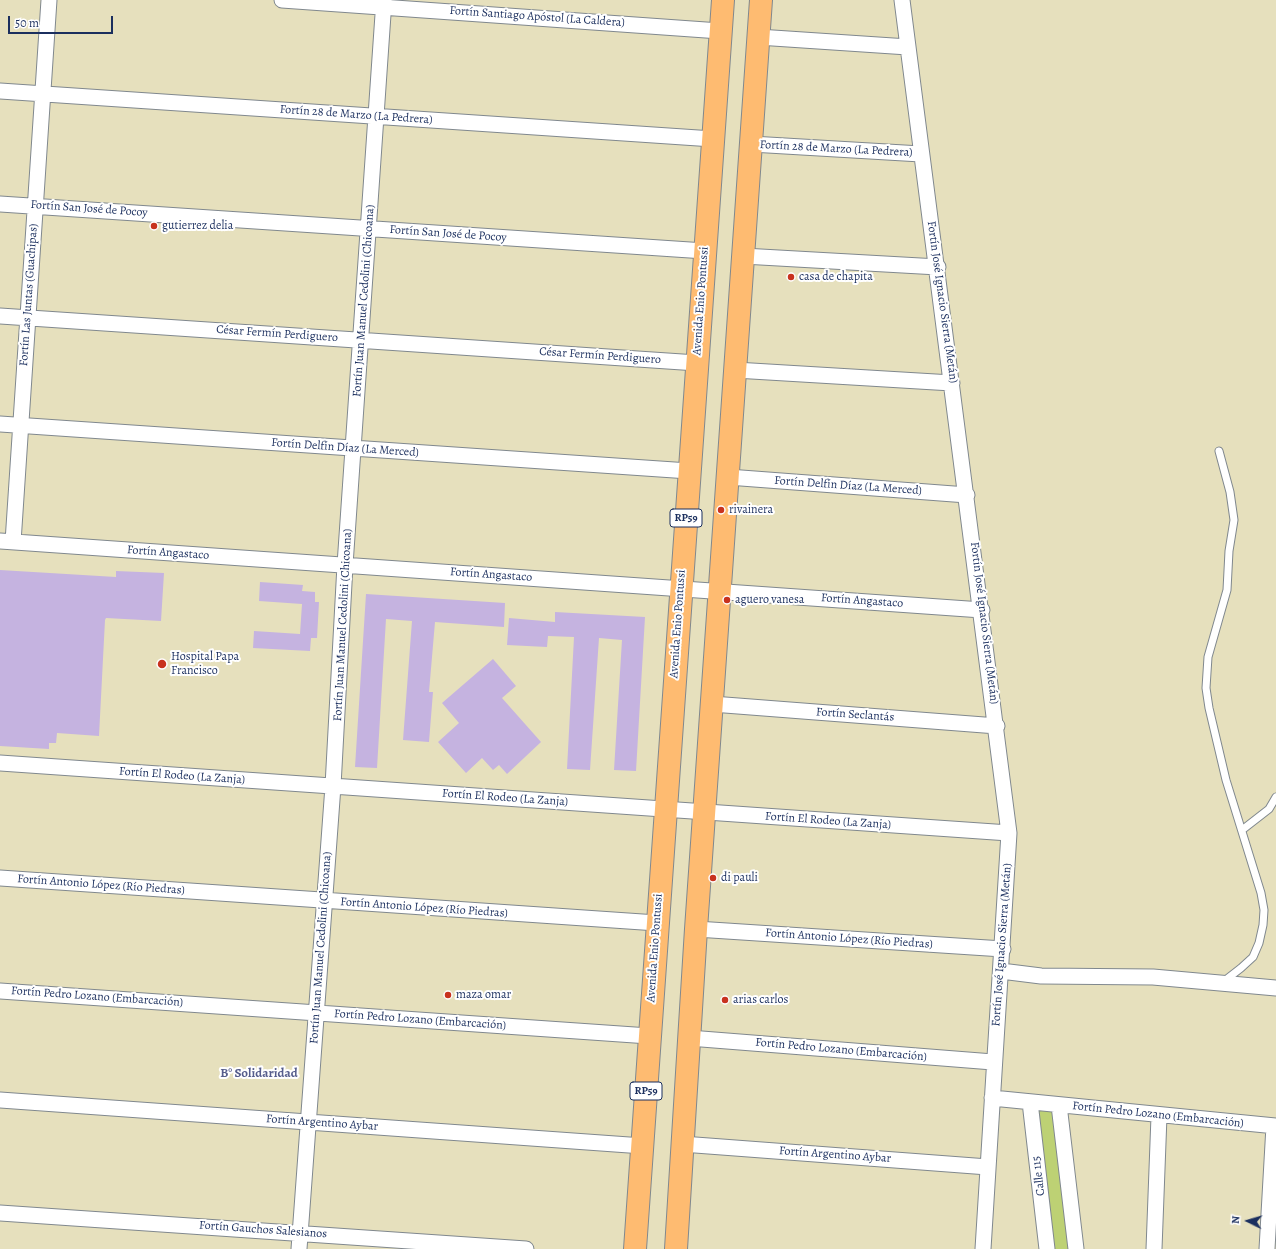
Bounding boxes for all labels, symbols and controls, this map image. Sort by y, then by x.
street label: Fortín Santiago Apóstol (La Caldera) [449,4,625,30]
scale bar [10,8,115,34]
text: 50 m [15,15,39,31]
street label: Fortín 28 de Marzo (La Pedrera) [279,102,433,128]
street label: Fortín 28 de Marzo (La Pedrera) [759,138,913,160]
street label: Fortín San José de Pocoy [30,198,148,220]
street label: Fortín Juan Manuel Cedolini (Chicoana) [350,204,378,398]
place label: gutierrez delia [162,219,233,233]
street label: Fortín José Ignacio Sierra (Metán) [923,220,961,384]
marker: gutierrez delia [149,221,159,231]
street label: Fortín Las Juntas (Guachipas) [17,223,41,367]
street label: Fortín San José de Pocoy [389,223,507,245]
street label: Avenida Enio Pontussi [690,246,712,356]
place label: casa de chapita [799,270,873,284]
marker: casa de chapita [786,272,796,282]
street label: César Fermín Perdiguero [216,323,338,345]
street label: César Fermín Perdiguero [539,345,661,367]
street label: Fortín Delfín Díaz (La Merced) [271,436,419,460]
street label: Fortín Delfín Díaz (La Merced) [774,474,922,498]
place label: rivainera [729,503,773,517]
marker: rivainera [716,505,726,515]
road number: RP59 [670,509,702,527]
street label: Fortín Juan Manuel Cedolini (Chicoana) [331,528,355,722]
street label: Fortín José Ignacio Sierra (Metán) [967,541,1001,705]
street label: Fortín Angastaco [126,543,210,563]
street label: Fortín Angastaco [449,565,533,585]
street label: Avenida Enio Pontussi [667,569,689,679]
street label: Fortín Angastaco [820,591,904,611]
place label: aguero vanesa [735,593,804,607]
marker: aguero vanesa [722,595,732,605]
place label: Hospital Papa Francisco [171,650,239,678]
marker: Hospital Papa Francisco [156,658,168,670]
street label: Fortín Seclantás [815,705,895,725]
street label: Fortín El Rodeo (La Zanja) [119,764,245,788]
street label: Fortín El Rodeo (La Zanja) [442,786,568,810]
street label: Fortín El Rodeo (La Zanja) [765,809,891,833]
street label: Fortín Juan Manuel Cedolini (Chicoana) [307,851,335,1045]
street label: Fortín José Ignacio Sierra (Metán) [989,863,1015,1027]
place label: di pauli [721,871,758,885]
street label: Fortín Antonio López (Río Piedras) [17,872,185,898]
marker: di pauli [708,873,718,883]
street label: Avenida Enio Pontussi [644,893,666,1003]
street label: Fortín Antonio López (Río Piedras) [340,895,508,921]
street label: Fortín Antonio López (Río Piedras) [765,926,933,952]
street label: Fortín Pedro Lozano (Embarcación) [11,984,183,1010]
place label: maza omar [456,988,511,1002]
marker: maza omar [443,990,453,1000]
place label: arias carlos [733,993,788,1007]
marker: arias carlos [720,995,730,1005]
street label: Fortín Pedro Lozano (Embarcación) [334,1007,506,1033]
street label: Fortín Pedro Lozano (Embarcación) [755,1035,927,1065]
district label: B° Solidaridad [220,1066,298,1082]
road number: RP59 [630,1082,662,1100]
street label: Fortín Pedro Lozano (Embarcación) [1072,1099,1244,1131]
street label: Fortín Argentino Aybar [265,1112,379,1134]
street label: Fortín Argentino Aybar [778,1144,892,1166]
street label: Calle 115 [1029,1155,1049,1197]
north arrow [1228,1201,1268,1241]
text: N [1228,1215,1243,1225]
street label: Fortín Gauchos Salesianos [199,1218,327,1242]

